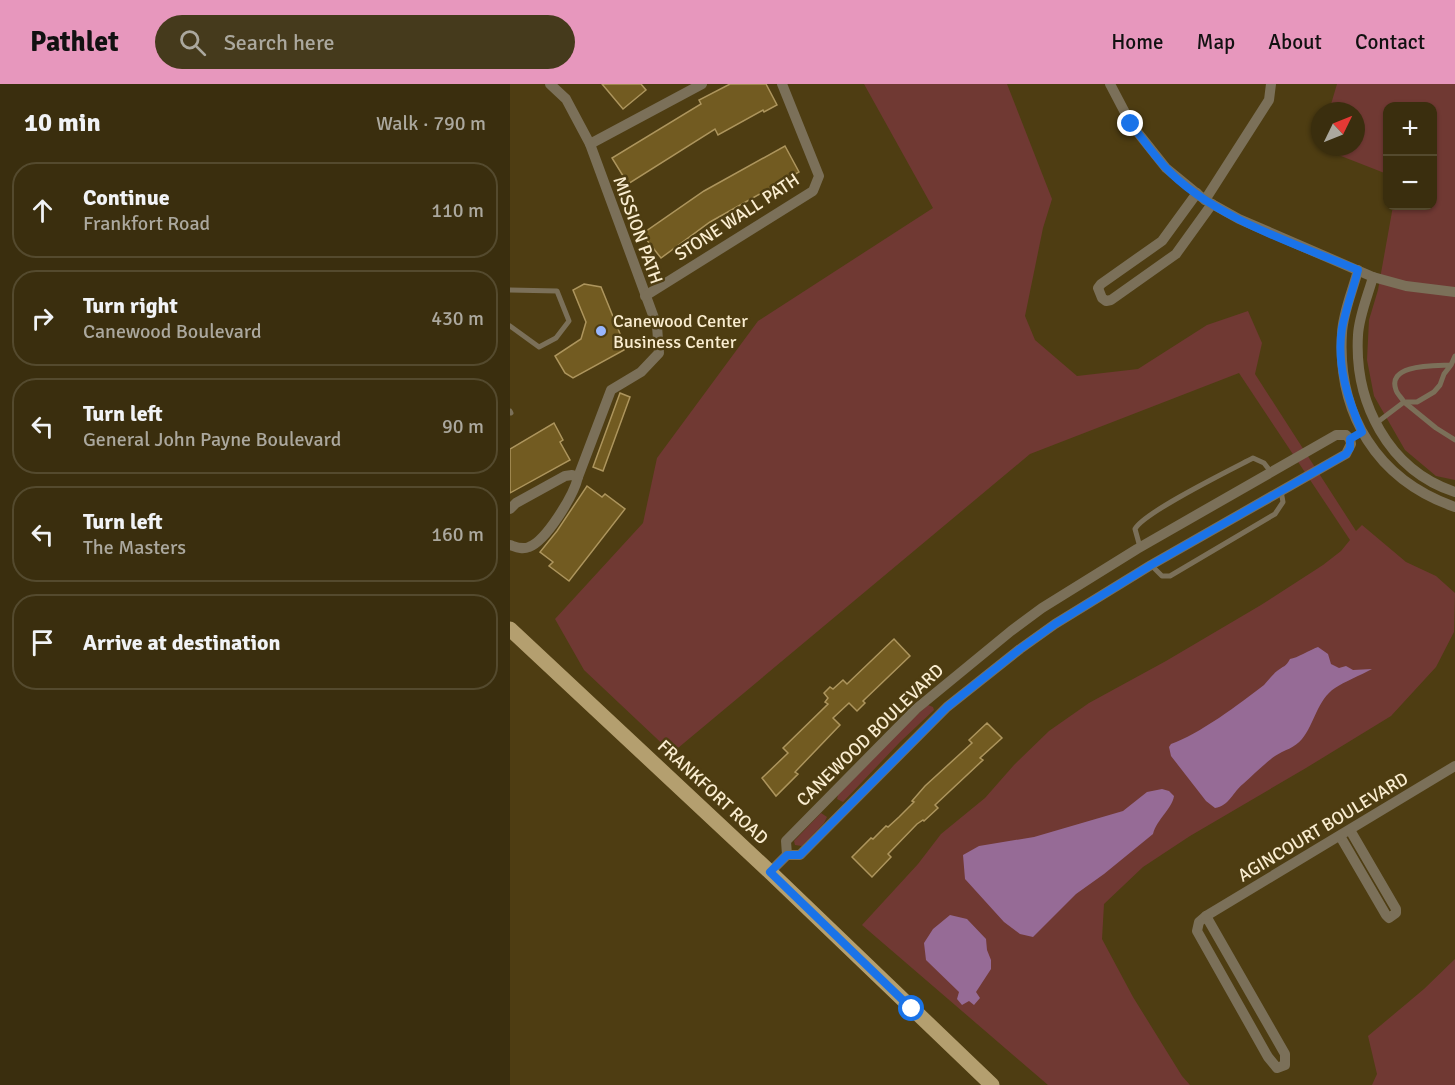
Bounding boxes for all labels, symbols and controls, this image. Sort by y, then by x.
search box [155,15,575,69]
text: Pathlet [30,25,119,59]
icon: search [176,26,209,59]
text: Search here [224,29,335,56]
text: Home [1111,29,1164,55]
text: Map [1197,29,1235,55]
text: About [1268,29,1322,55]
text: Contact [1355,29,1425,55]
north arrow [1311,102,1365,156]
map controls [1383,102,1437,210]
button: + [1383,102,1437,156]
text: 10 min [24,107,101,139]
route end [1117,110,1143,136]
text: Walk · 790 m [376,111,486,136]
button: − [1383,156,1437,210]
street label: STONE WALL PATH [670,168,804,266]
street label: MISSION PATH [608,173,668,287]
text: Continue [83,184,170,211]
icon: ahead [26,194,59,227]
text: 110 m [431,198,484,223]
text: Frankfort Road [83,211,210,236]
text: Turn right [83,292,178,319]
icon: right [26,302,59,335]
text: 430 m [431,306,484,331]
place label: Canewood Center Business Center [613,310,748,353]
text: Canewood Boulevard [83,319,262,344]
marker: Canewood Center Business Center [594,324,608,338]
text: Turn left [83,400,163,427]
icon: left [26,410,59,443]
text: 90 m [442,414,484,439]
text: General John Payne Boulevard [83,427,341,452]
text: Turn left [83,508,163,535]
icon: left [26,518,59,551]
text: 160 m [431,522,484,547]
text: The Masters [83,535,186,560]
icon: arrive [26,626,59,659]
text: Arrive at destination [83,629,280,656]
street label: CANEWOOD BOULEVARD [792,659,948,811]
street label: FRANKFORT ROAD [653,735,773,849]
street label: AGINCOURT BOULEVARD [1234,767,1412,887]
route start [898,995,924,1021]

